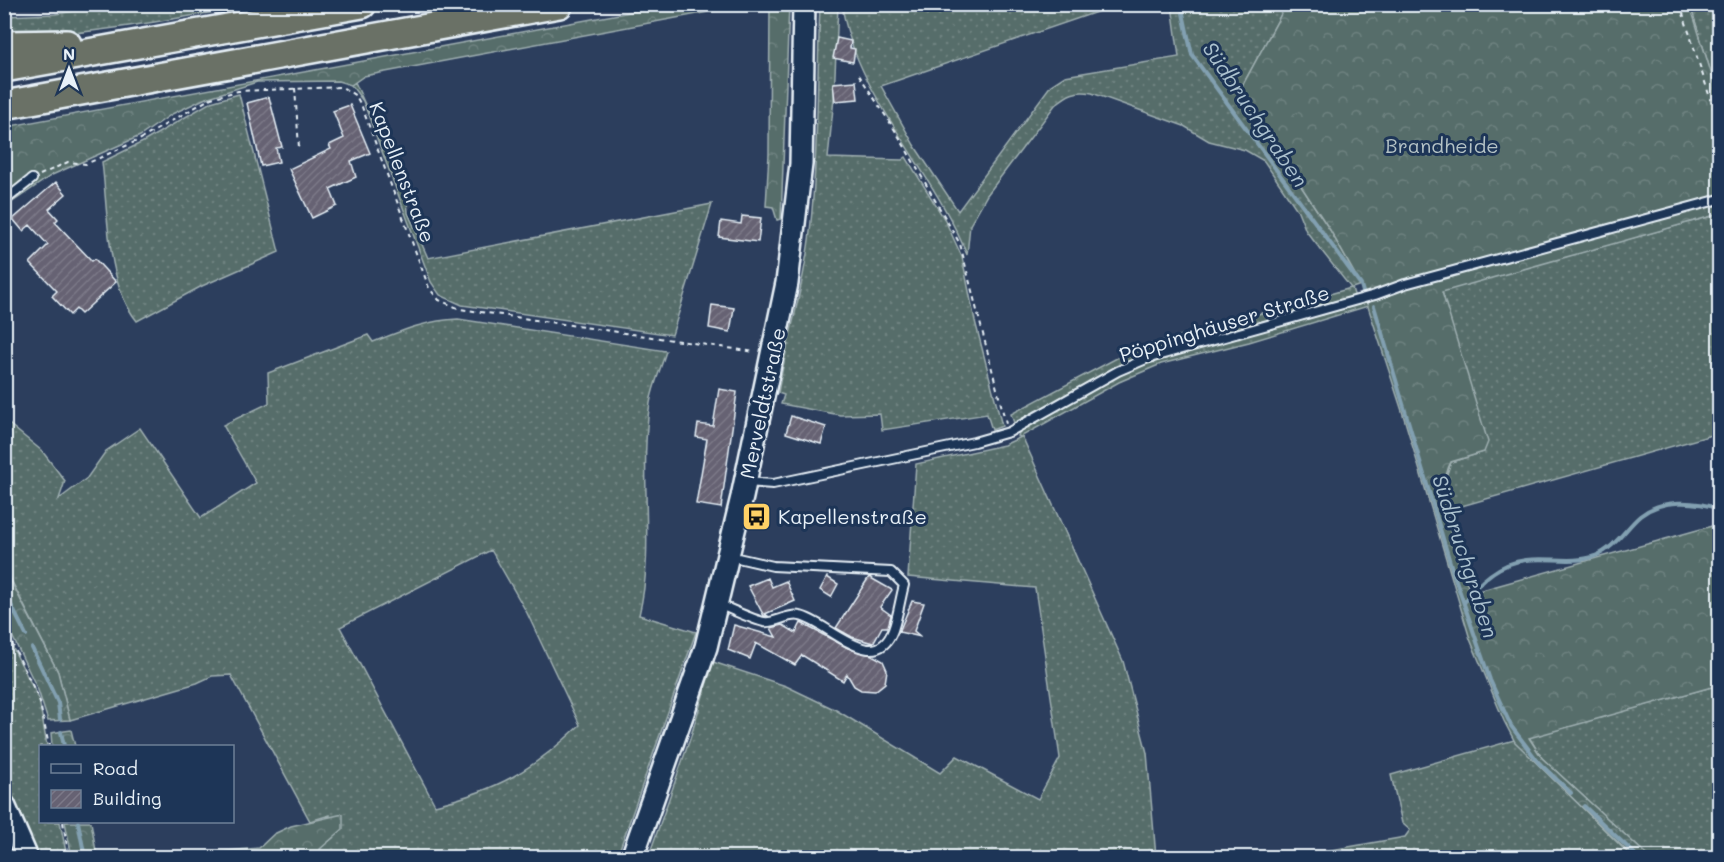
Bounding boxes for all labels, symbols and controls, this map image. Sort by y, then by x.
water label: Südbruchgraben [1197,36,1315,192]
north arrow [39,39,99,99]
text: N [63,43,75,64]
street label: Kapellenstraße [364,98,442,246]
park label: Brandheide [1385,132,1499,158]
street label: Pöppinghäuser Straße [1116,279,1332,367]
street label: Merveldtstraße [733,325,791,481]
water label: Südbruchgraben [1427,471,1505,641]
bus stop icon: Kapellenstraße [741,500,773,532]
place label: Kapellenstraße [778,503,927,529]
legend [39,745,234,823]
text: Road [93,756,138,780]
text: Building [93,786,161,810]

